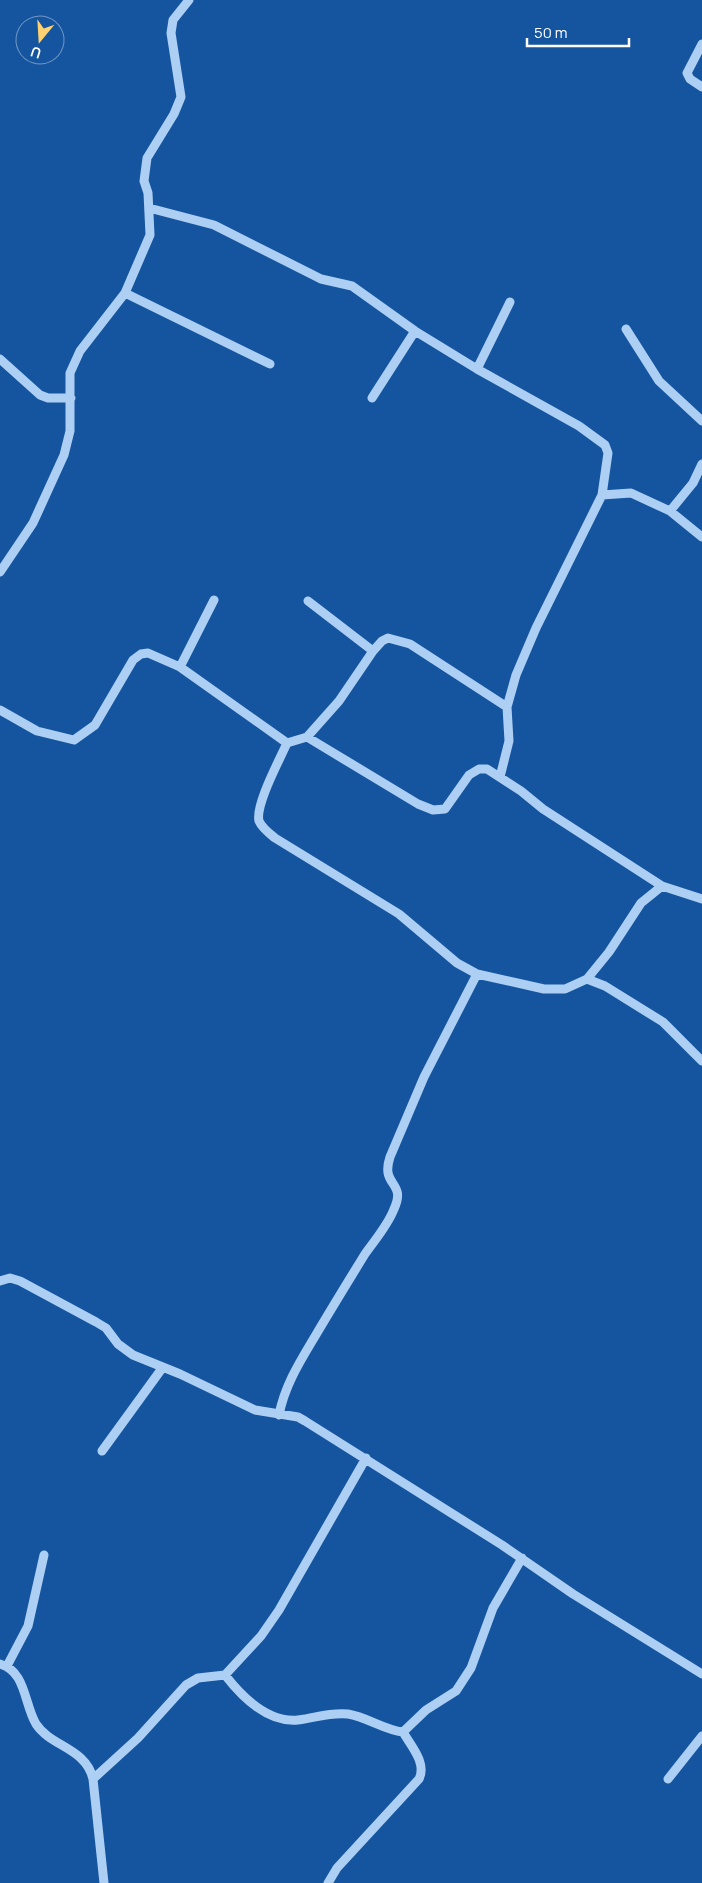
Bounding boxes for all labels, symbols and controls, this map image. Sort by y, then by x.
north arrow [15,15,65,65]
scale bar [527,15,630,47]
text: 50 m [534,22,568,43]
text: U [28,42,44,63]

